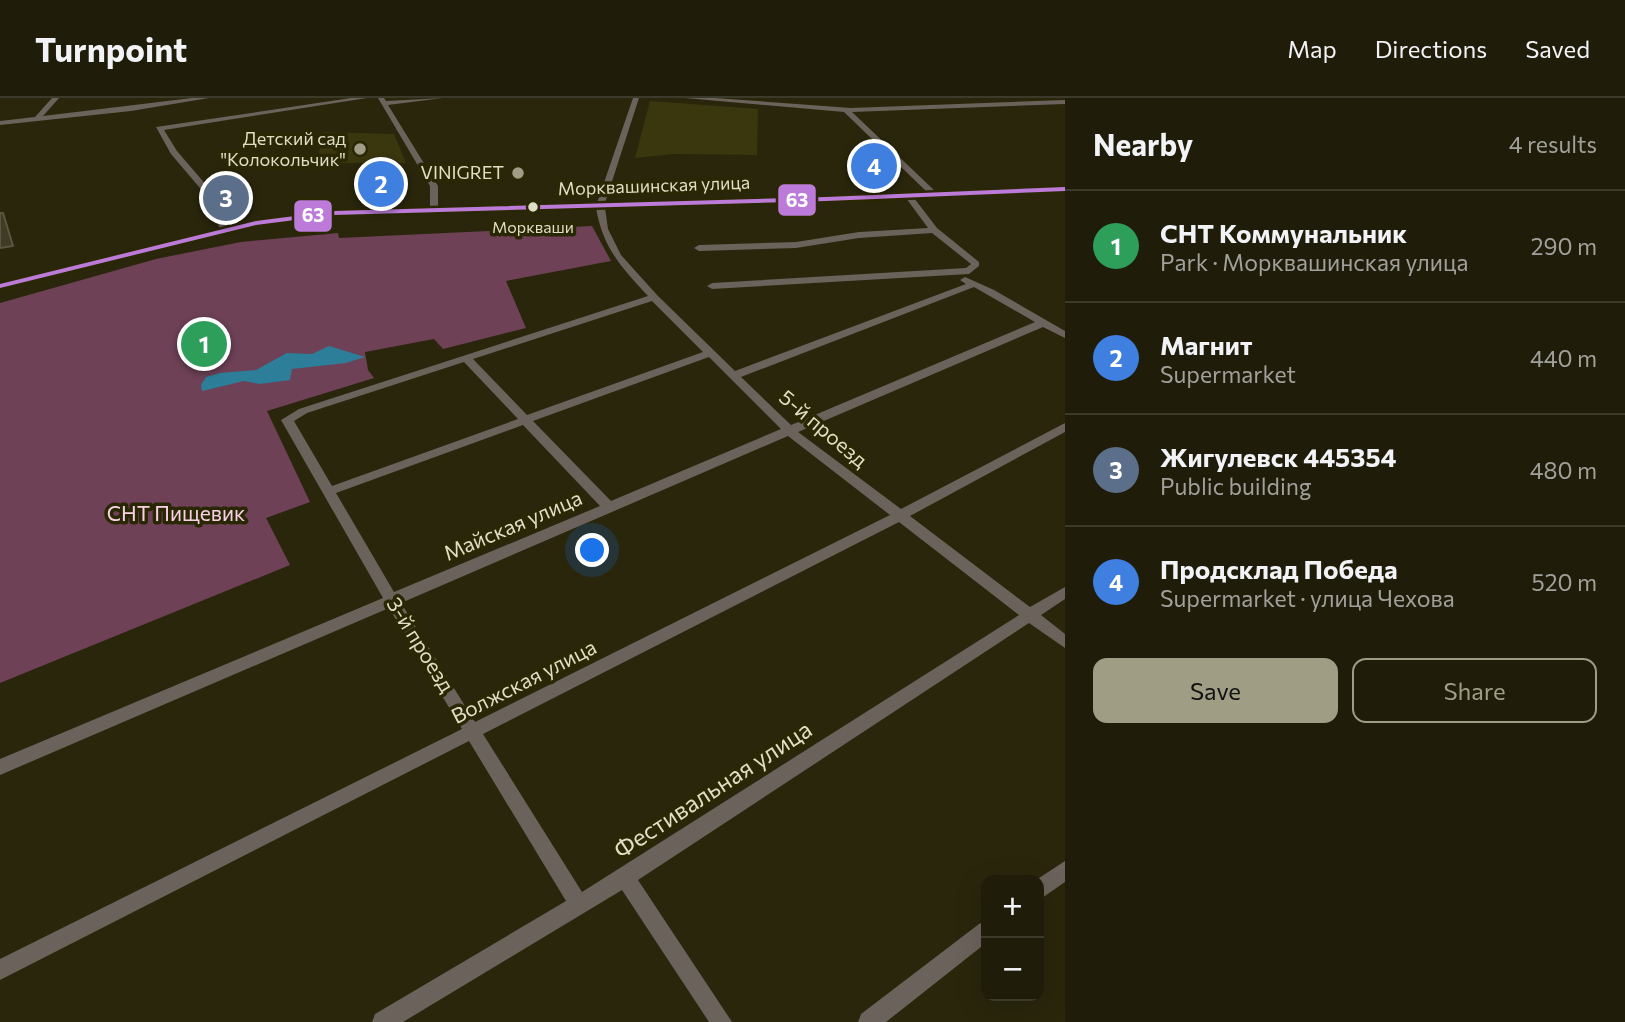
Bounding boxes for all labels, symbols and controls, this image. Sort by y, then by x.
text: Turnpoint [35,28,187,69]
text: Map [1287,34,1337,63]
text: Directions [1375,34,1487,63]
text: Saved [1525,34,1590,63]
text: Nearby [1093,125,1193,162]
place label: Детский сад "Колокольчик" [220,127,346,170]
text: 4 results [1509,130,1597,158]
pin: 4 [851,140,897,192]
marker: Детский сад "Колокольчик" [352,141,368,157]
pin: 2 [358,158,404,210]
place label: VINIGRET [421,161,504,183]
marker: VINIGRET [510,165,526,181]
street label: Морквашинская улица [557,171,751,199]
pin: 3 [203,172,249,224]
line badge: 63 [777,183,817,217]
text: 63 [786,188,808,211]
line badge: 63 [293,199,333,233]
marker: Моркваши [526,200,540,214]
text: 63 [302,203,324,226]
place label: Моркваши [492,217,574,236]
text: СНТ Коммунальник [1160,217,1407,248]
text: 1 [1111,232,1121,260]
text: 290 m [1531,232,1597,260]
text: Park · Морквашинская улица [1160,248,1468,276]
pin: 1 [181,318,227,370]
text: Магнит [1160,329,1253,360]
text: 2 [1109,344,1123,372]
text: 440 m [1530,344,1597,372]
text: Supermarket [1160,360,1296,388]
street label: 5-й проезд [775,384,873,472]
text: Жигулевск 445354 [1160,441,1397,472]
text: 3 [1109,456,1123,484]
text: 480 m [1530,456,1597,484]
text: Public building [1160,472,1311,500]
street label: Майская улица [439,484,585,565]
park label: СНТ Пищевик [107,500,245,525]
your location [575,533,609,567]
text: Продсклад Победа [1160,553,1397,584]
text: 4 [1109,568,1123,596]
text: 520 m [1532,568,1597,596]
text: Supermarket · улица Чехова [1160,584,1455,612]
street label: 3-й проезд [382,592,460,696]
street label: Волжская улица [447,633,600,728]
button: Save [1093,658,1338,723]
button: Share [1352,658,1597,723]
street label: Фестивальная улица [608,714,817,864]
map controls [981,875,1044,1001]
button: + [981,875,1044,938]
button: − [981,938,1044,1001]

